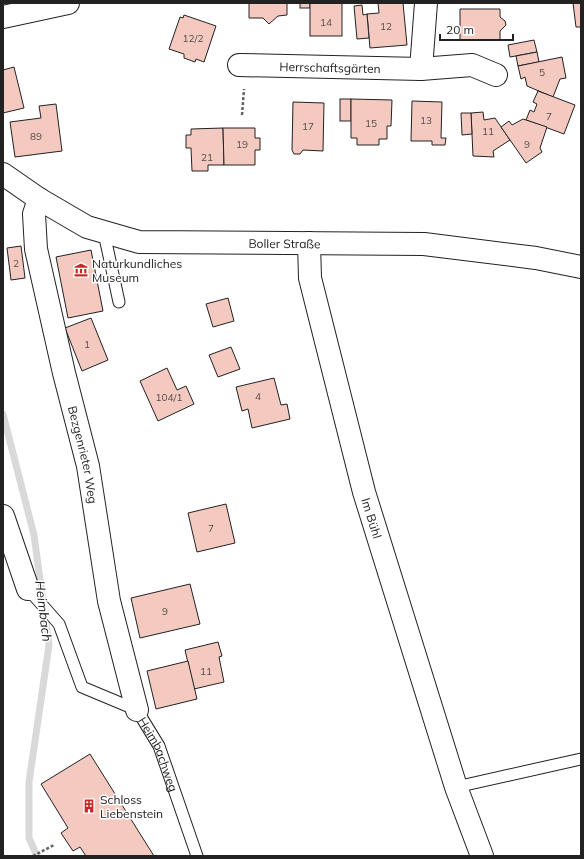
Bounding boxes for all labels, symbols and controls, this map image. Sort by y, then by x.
house number: 14 [320,16,332,29]
scale bar [440,16,513,42]
house number: 12 [380,20,392,33]
text: 20 m [446,22,474,37]
house number: 12/2 [183,32,203,45]
street label: Herrschaftsgärten [279,58,381,76]
house number: 5 [539,66,545,79]
house number: 7 [546,110,552,123]
house number: 13 [420,114,432,127]
house number: 15 [365,117,377,130]
house number: 17 [302,120,314,133]
house number: 11 [482,125,494,138]
house number: 89 [30,130,42,143]
house number: 19 [236,138,248,151]
house number: 9 [524,138,530,151]
house number: 21 [201,151,213,164]
street label: Boller Straße [248,235,321,251]
place label: Naturkundliches Museum [92,256,182,285]
house number: 2 [13,257,19,270]
museum icon: Naturkundliches Museum [73,262,89,278]
house number: 1 [84,338,90,351]
house number: 4 [255,390,261,403]
house number: 104/1 [156,391,182,404]
street label: Bezgenrieter Weg [65,404,101,505]
street label: Im Bühl [359,496,386,540]
house number: 7 [208,522,214,535]
water label: Heimbach [32,580,56,642]
house number: 9 [162,605,168,618]
house number: 11 [200,665,212,678]
street label: Heimbachweg [135,714,182,794]
place label: Schloss Liebenstein [100,792,163,821]
building icon: Schloss Liebenstein [81,798,97,814]

